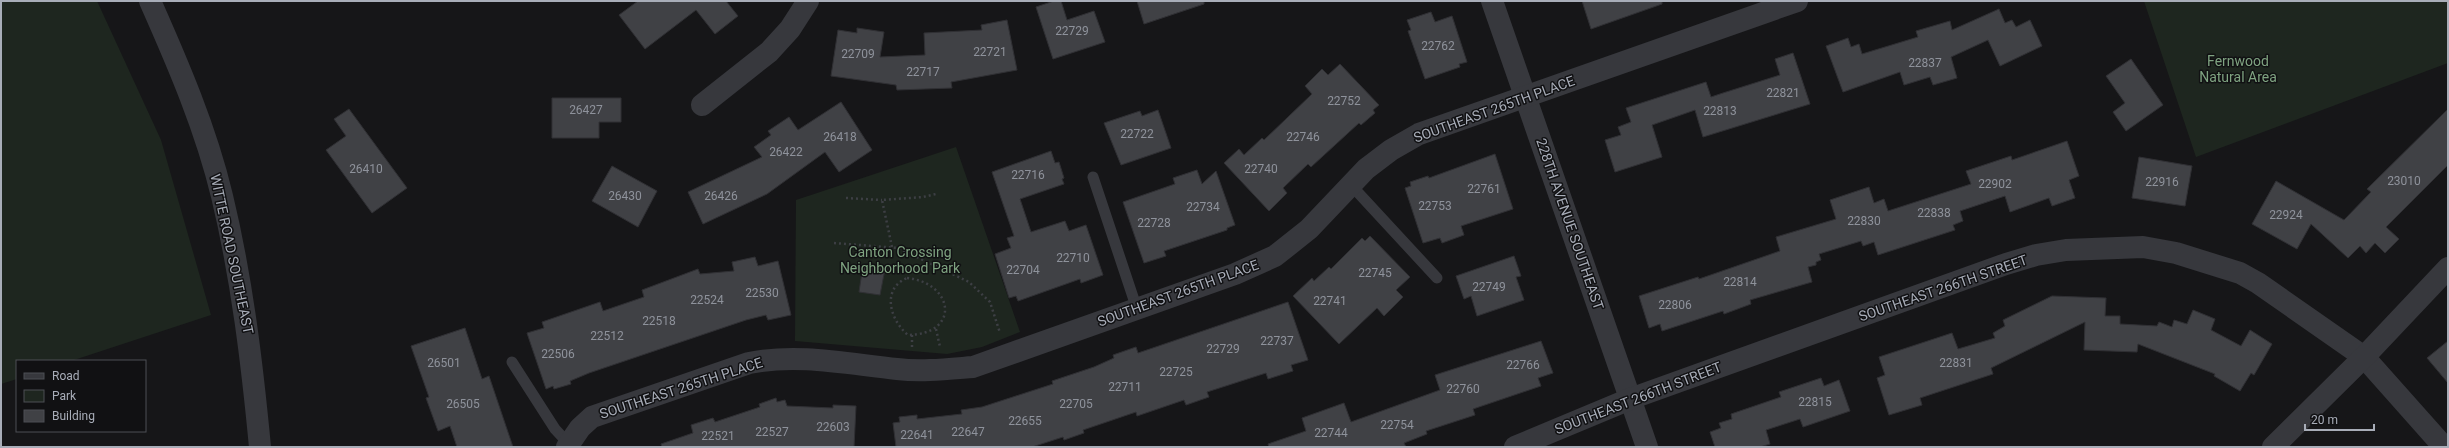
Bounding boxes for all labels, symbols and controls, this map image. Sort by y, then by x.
house number: 22729 [1055,24,1089,38]
house number: 22762 [1421,39,1455,53]
house number: 22721 [973,45,1007,59]
house number: 22709 [841,47,875,61]
park label: Fernwood Natural Area [2199,53,2277,85]
house number: 22837 [1908,56,1942,70]
house number: 22717 [906,65,940,79]
street label: SOUTHEAST 265TH PLACE [1411,72,1577,146]
house number: 22821 [1766,86,1800,100]
house number: 22752 [1327,94,1361,108]
house number: 26427 [569,103,603,117]
house number: 22813 [1703,104,1737,118]
house number: 22722 [1120,127,1154,141]
house number: 26418 [823,130,857,144]
house number: 22746 [1286,130,1320,144]
street label: 228TH AVENUE SOUTHEAST [1533,136,1607,313]
house number: 26422 [769,145,803,159]
house number: 26410 [349,162,383,176]
house number: 22740 [1244,162,1278,176]
house number: 22716 [1011,168,1045,182]
street label: WITTE ROAD SOUTHEAST [207,172,257,336]
house number: 23010 [2387,174,2421,188]
house number: 22916 [2145,175,2179,189]
house number: 22902 [1978,177,2012,191]
house number: 22761 [1467,182,1501,196]
house number: 26430 [608,189,642,203]
house number: 26426 [704,189,738,203]
house number: 22753 [1418,199,1452,213]
house number: 22734 [1186,200,1220,214]
house number: 22838 [1917,206,1951,220]
house number: 22924 [2269,208,2303,222]
house number: 22830 [1847,214,1881,228]
house number: 22728 [1137,216,1171,230]
park label: Canton Crossing Neighborhood Park [840,244,961,276]
house number: 22710 [1056,251,1090,265]
street label: SOUTHEAST 266TH STREET [1857,251,2030,324]
street label: SOUTHEAST 265TH PLACE [1095,256,1261,330]
house number: 22704 [1006,263,1040,277]
house number: 22745 [1358,266,1392,280]
house number: 22814 [1723,275,1757,289]
house number: 22749 [1472,280,1506,294]
house number: 22530 [745,286,779,300]
house number: 22524 [690,293,724,307]
house number: 22741 [1313,294,1347,308]
house number: 22806 [1658,298,1692,312]
house number: 22518 [642,314,676,328]
house number: 22512 [590,329,624,343]
house number: 22737 [1260,334,1294,348]
house number: 22729 [1206,342,1240,356]
house number: 22506 [541,347,575,361]
street label: SOUTHEAST 265TH PLACE [598,354,765,422]
house number: 26501 [427,356,461,370]
house number: 22831 [1939,356,1973,370]
house number: 22766 [1506,358,1540,372]
street label: SOUTHEAST 266TH STREET [1552,359,1724,437]
legend [16,360,146,432]
house number: 22725 [1159,365,1193,379]
text: Road [52,369,80,383]
house number: 22711 [1108,380,1142,394]
house number: 22760 [1446,382,1480,396]
text: Park [52,389,77,403]
house number: 22815 [1798,395,1832,409]
house number: 26505 [446,397,480,411]
house number: 22705 [1059,397,1093,411]
scale bar [2305,406,2374,432]
text: Building [52,409,95,423]
text: 20 m [2311,413,2338,427]
house number: 22655 [1008,414,1042,428]
house number: 22754 [1380,418,1414,432]
house number: 22603 [816,420,850,434]
house number: 22527 [755,425,789,439]
house number: 22647 [951,425,985,439]
house number: 22744 [1314,426,1348,440]
house number: 22641 [900,428,934,442]
house number: 22521 [701,429,735,443]

